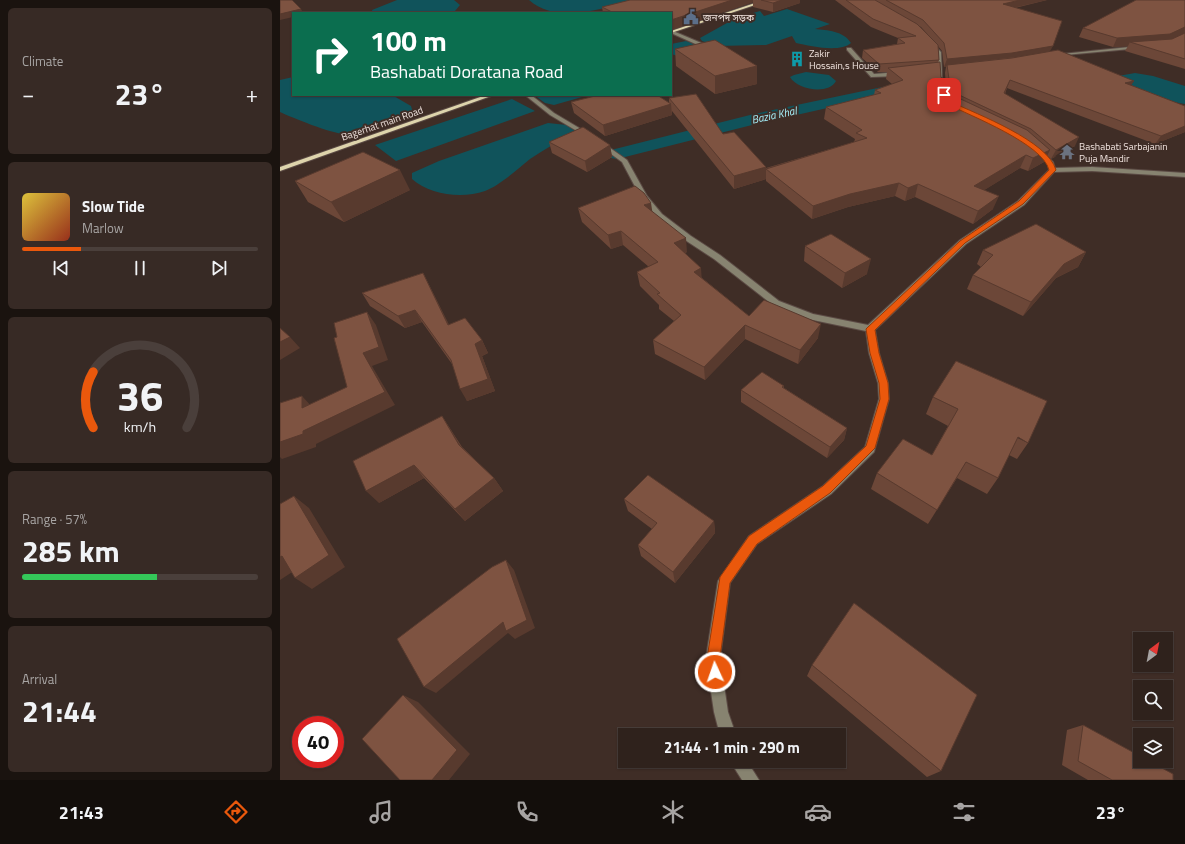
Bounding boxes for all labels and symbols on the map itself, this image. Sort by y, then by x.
public building icon: জনপদ সড়ক [682,8,700,26]
place label: জনপদ সড়ক [702,10,755,25]
place label: Zakir Hossain,s House [809,46,879,73]
building icon: Zakir Hossain,s House [788,50,806,68]
pin [927,78,961,112]
street label: Bagerhat main Road [339,102,425,145]
water label: Bazia Khal [750,102,800,128]
place label: Bashabati Sarbajanin Puja Mandir [1079,139,1168,166]
temple icon: Bashabati Sarbajanin Puja Mandir [1058,143,1076,161]
north arrow [1133,632,1173,672]
position arrow [694,651,736,693]
speed limit sign: 40 [292,716,344,768]

